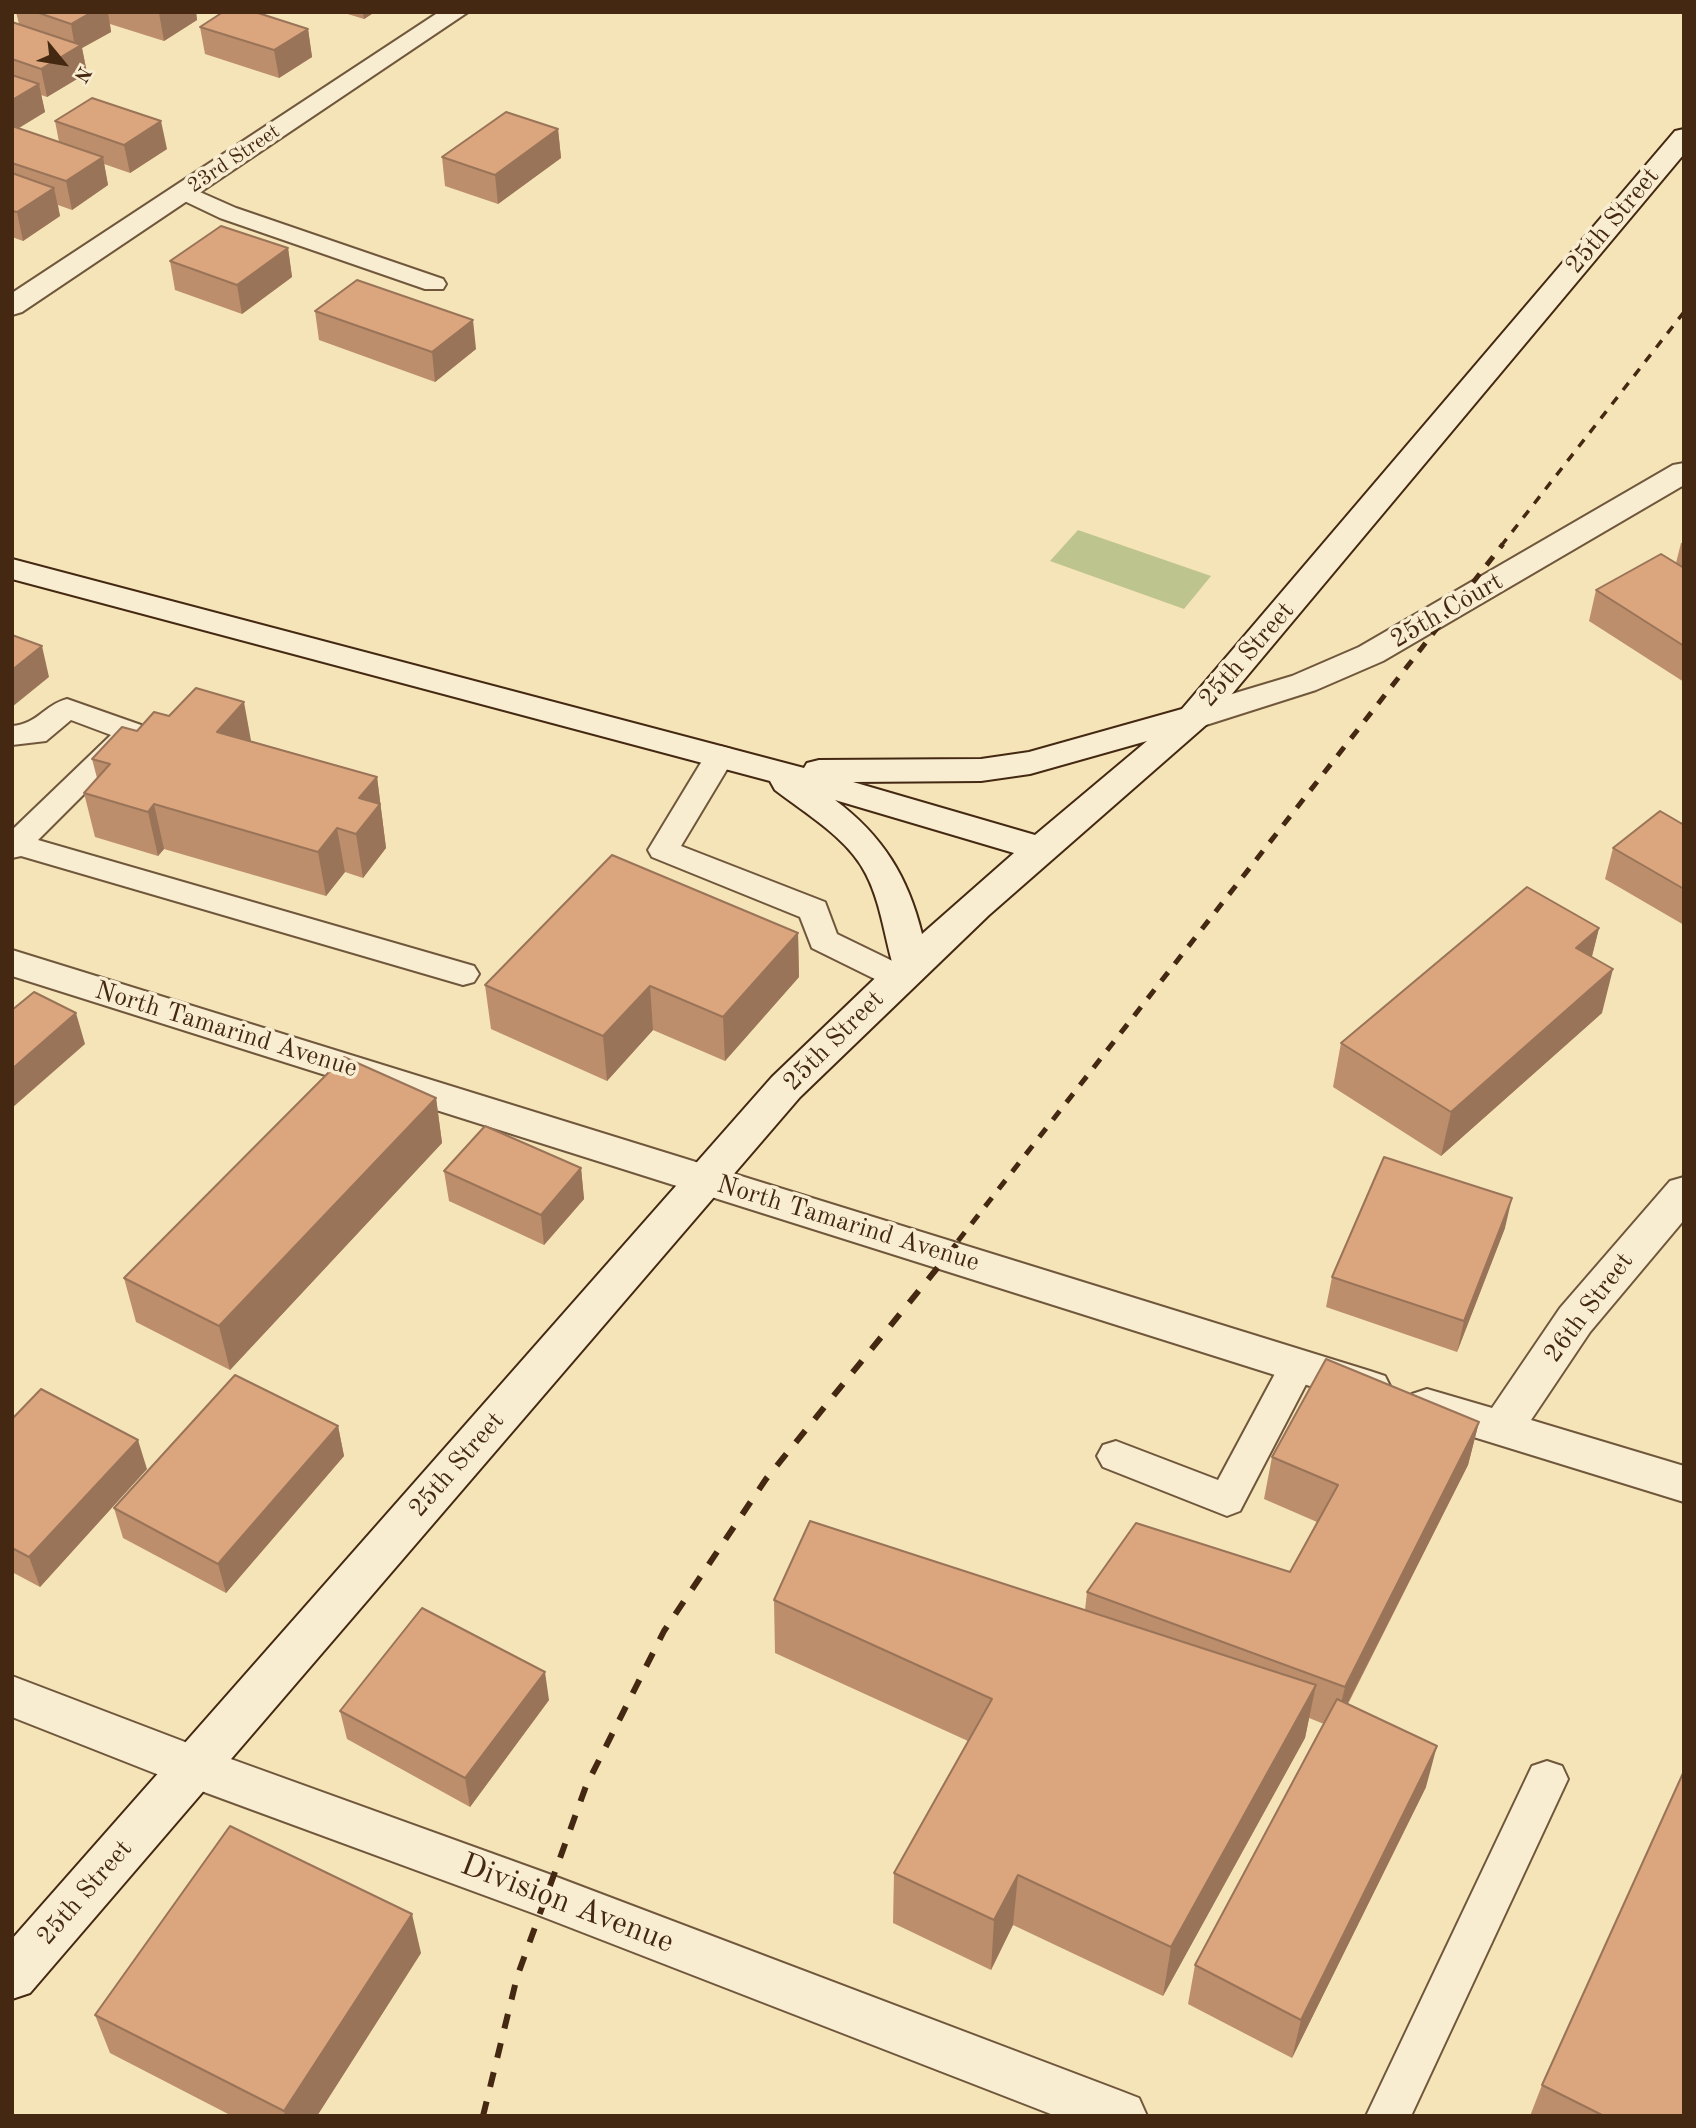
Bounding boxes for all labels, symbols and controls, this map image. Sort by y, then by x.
north arrow [28,28,98,98]
text: N [70,63,93,85]
street label: 23rd Street [183,119,285,199]
street label: 25th Street [1559,161,1667,281]
street label: 25th Court [1385,566,1509,656]
street label: 25th Street [1193,596,1301,714]
street label: North Tamarind Avenue [91,975,361,1085]
street label: 25th Street [777,984,891,1098]
street label: North Tamarind Avenue [713,1169,983,1279]
street label: 26th Street [1538,1247,1640,1369]
street label: 25th Street [403,1406,511,1524]
street label: 25th Street [31,1834,139,1952]
street label: Division Avenue [455,1846,679,1962]

